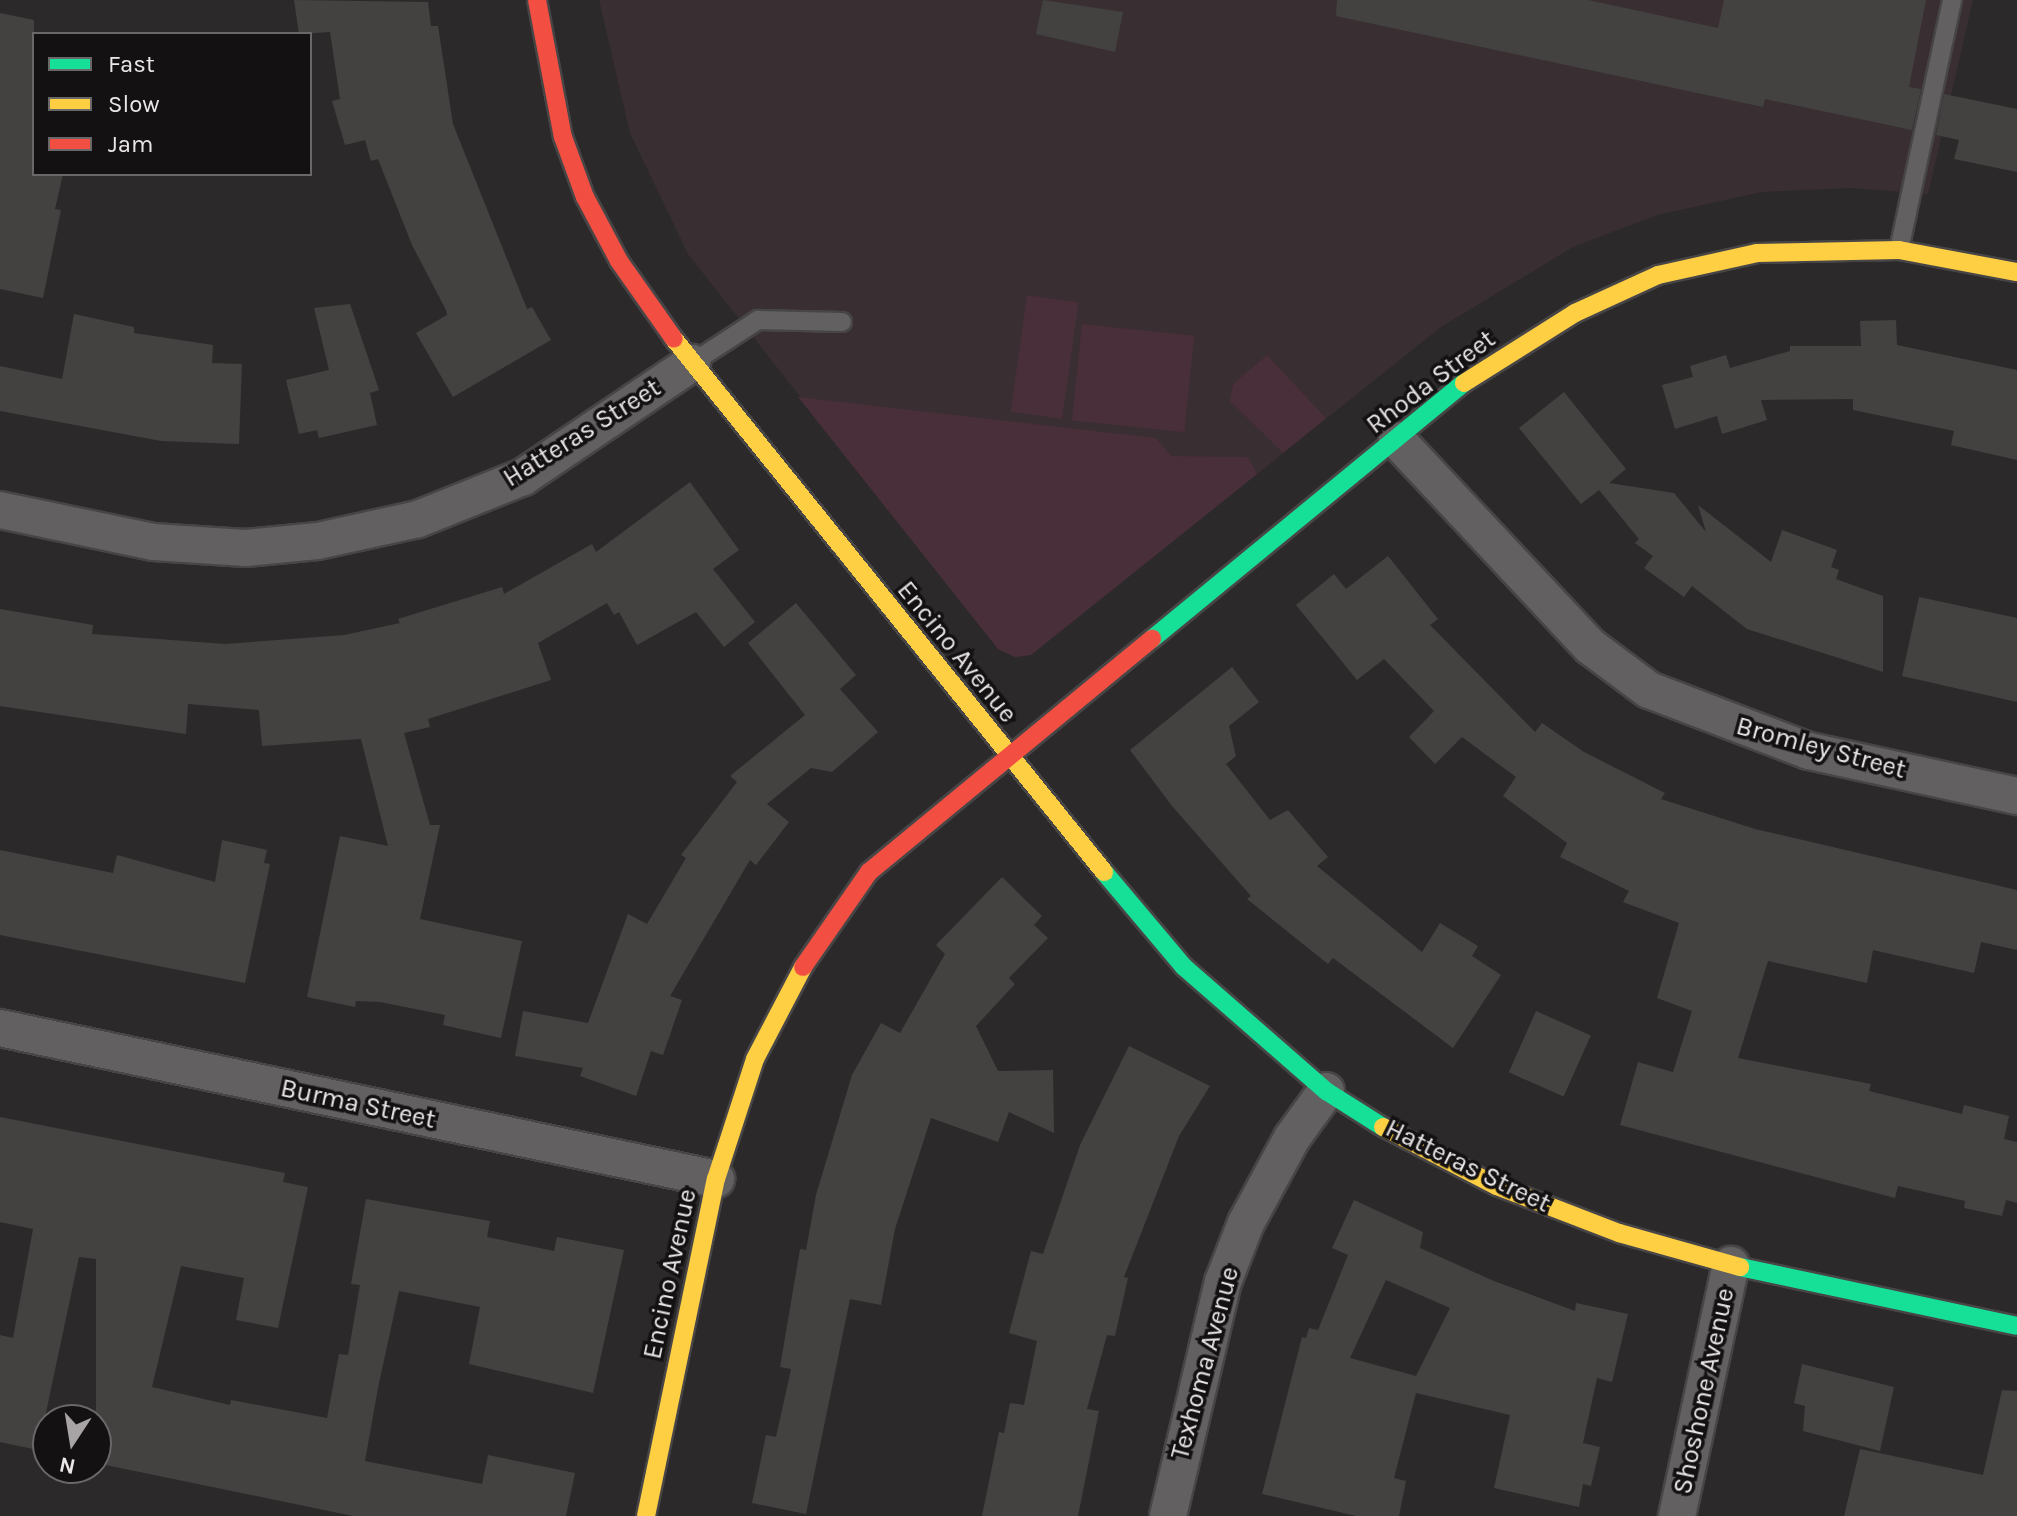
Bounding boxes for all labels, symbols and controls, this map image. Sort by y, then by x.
legend [32,32,312,176]
text: Fast [108,50,155,78]
text: Slow [108,90,160,118]
text: Jam [108,130,153,158]
street label: Rhoda Street [1360,323,1502,441]
street label: Hatteras Street [498,372,666,494]
street label: Encino Avenue [890,575,1024,729]
street label: Bromley Street [1733,710,1909,786]
street label: Burma Street [278,1072,438,1136]
street label: Hatteras Street [1380,1113,1556,1219]
street label: Encino Avenue [637,1186,703,1362]
street label: Texhoma Avenue [1164,1263,1246,1463]
street label: Shoshone Avenue [1667,1285,1741,1497]
north arrow [32,1404,112,1484]
text: N [57,1451,78,1480]

